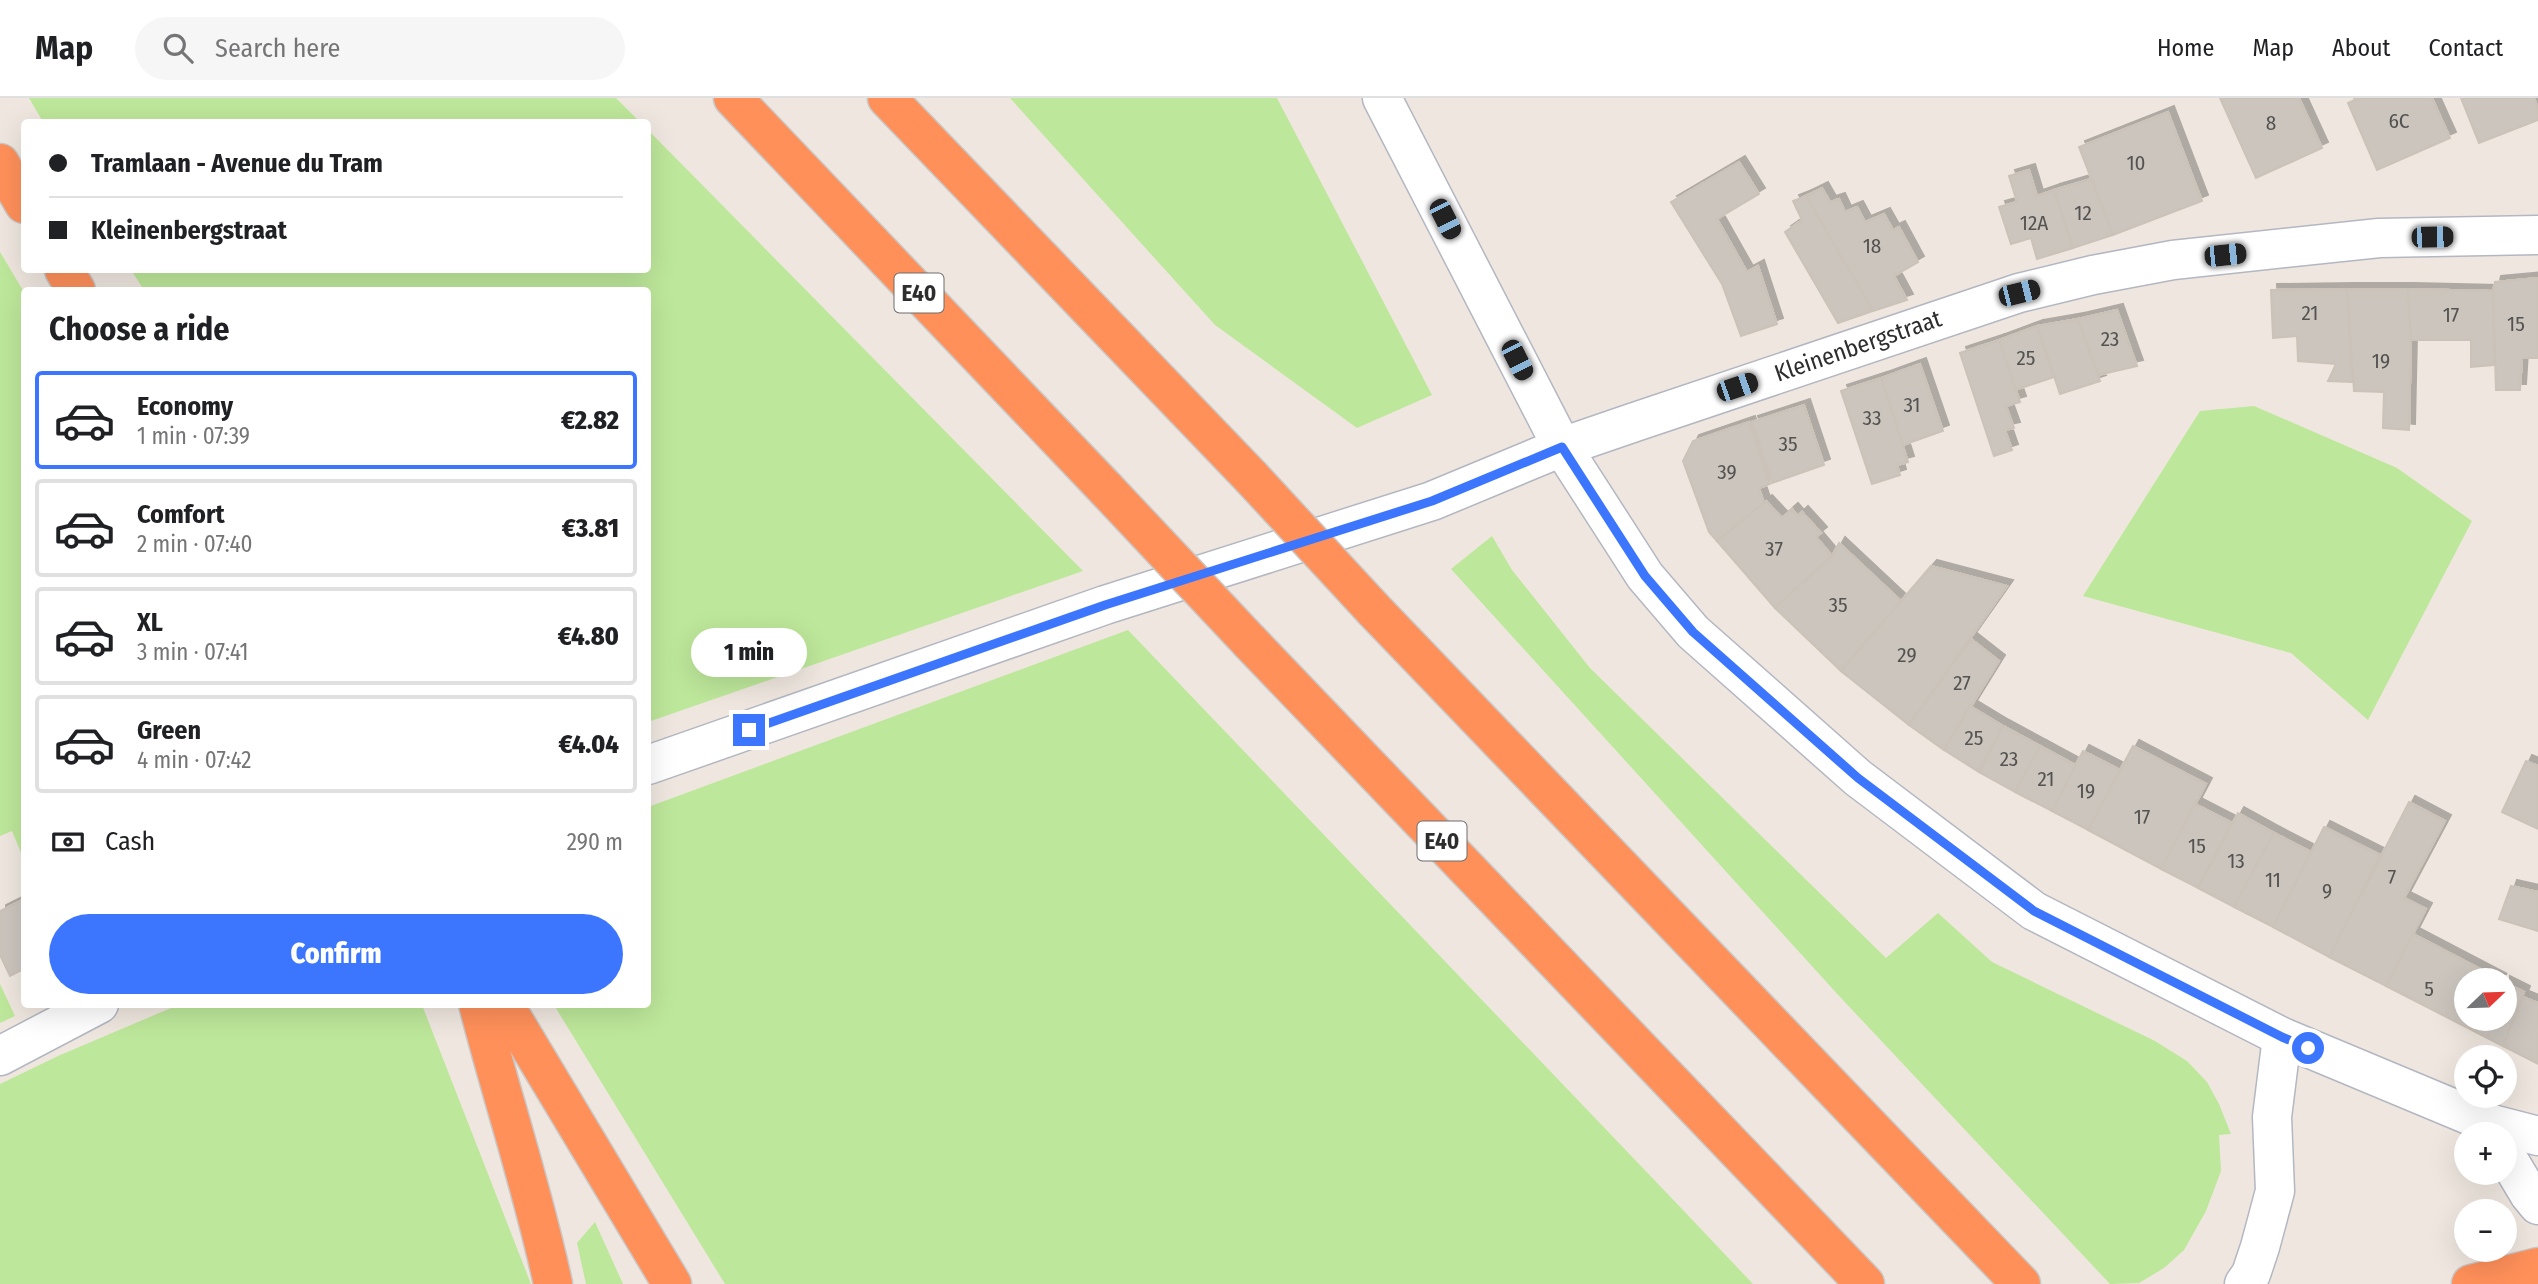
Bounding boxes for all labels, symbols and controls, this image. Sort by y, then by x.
search box [135,17,625,80]
text: Map [35,28,93,68]
icon: search [159,29,197,67]
text: Search here [215,33,340,64]
text: Home [2157,34,2214,62]
text: Map [2252,34,2294,62]
text: About [2332,34,2390,62]
text: Contact [2428,34,2503,62]
house number: 6C [2388,108,2410,134]
house number: 8 [2266,110,2276,136]
text: Tramlaan - Avenue du Tram [91,148,383,179]
house number: 10 [2126,150,2146,176]
car [1427,196,1464,242]
house number: 12 [2074,200,2092,226]
house number: 12A [2020,210,2048,236]
text: Kleinenbergstraat [91,215,287,246]
car [2411,226,2454,248]
house number: 18 [1863,233,1881,259]
car [2204,242,2247,268]
road number: E40 [894,274,944,312]
car [1997,278,2042,308]
house number: 21 [2302,300,2319,326]
house number: 17 [2443,302,2459,328]
street label: Kleinenbergstraat [1771,304,1945,388]
text: Choose a ride [49,310,230,348]
house number: 15 [2507,311,2525,337]
house number: 23 [2101,326,2119,352]
car [1499,337,1536,383]
house number: 25 [2017,345,2035,371]
house number: 19 [2372,348,2390,374]
car [1714,370,1761,404]
icon: car [53,389,116,452]
text: Economy [137,391,233,422]
house number: 31 [1903,392,1921,418]
text: €2.82 [561,405,619,436]
house number: 33 [1863,405,1881,431]
text: 1 min · 07:39 [137,422,250,450]
house number: 35 [1778,431,1798,457]
house number: 39 [1717,459,1737,485]
icon: car [53,497,116,560]
text: Comfort [137,499,225,530]
text: €3.81 [562,513,619,544]
text: 2 min · 07:40 [137,530,253,558]
house number: 37 [1765,536,1783,562]
house number: 35 [1828,592,1848,618]
icon: car [53,605,116,668]
text: XL [137,607,163,638]
text: €4.80 [558,621,619,652]
callout: 1 min [691,628,807,678]
text: 3 min · 07:41 [137,638,249,666]
text: 1 min [724,638,774,666]
house number: 29 [1897,642,1917,668]
house number: 27 [1953,670,1971,696]
icon: car [53,713,116,776]
route end [733,714,765,746]
text: Green [137,715,201,746]
house number: 25 [1965,725,1983,751]
text: €4.04 [558,729,619,760]
text: 4 min · 07:42 [137,746,251,774]
house number: 23 [2000,746,2018,772]
house number: 21 [2038,766,2055,792]
house number: 19 [2077,778,2095,804]
house number: 17 [2134,804,2150,830]
road number: E40 [1418,821,1466,860]
icon: cash [49,823,87,861]
text: Cash [105,826,155,857]
text: 290 m [567,828,623,856]
house number: 15 [2188,833,2206,859]
house number: 13 [2227,848,2245,874]
house number: 7 [2388,864,2396,890]
house number: 11 [2265,867,2281,893]
house number: 9 [2322,878,2332,904]
button: Confirm [49,914,623,994]
north arrow [2454,968,2516,1031]
map controls [2454,968,2517,1262]
house number: 5 [2424,976,2434,1002]
route start [2292,1032,2324,1064]
button: locate [2454,1045,2517,1108]
button: + [2454,1122,2517,1185]
button: − [2454,1199,2517,1262]

